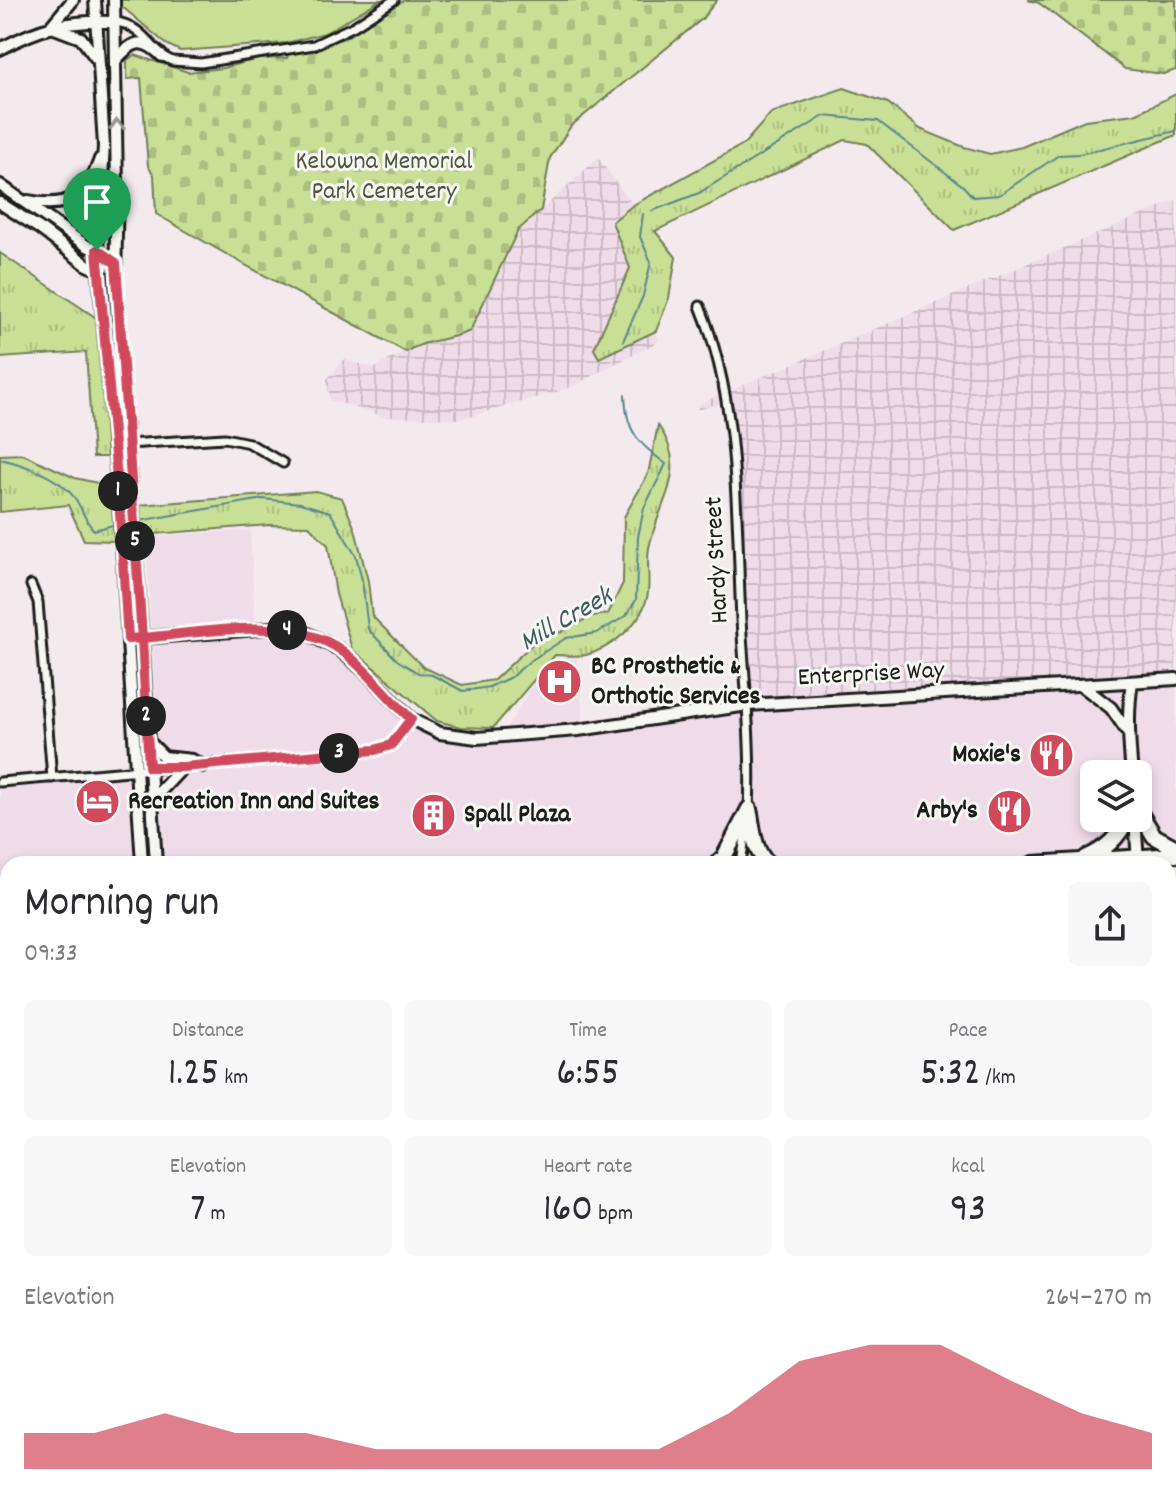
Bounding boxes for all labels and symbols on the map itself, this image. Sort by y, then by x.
one-way arrow [108,118,126,131]
park label: Kelowna Memorial Park Cemetery [295,144,473,211]
pin [63,168,131,250]
pin: 1 [98,471,138,511]
street label: Hardy Street [696,495,740,624]
pin: 5 [115,521,155,561]
water label: Mill Creek [513,577,623,664]
pin: 4 [267,610,307,650]
place label: BC Prosthetic & Orthotic Services [591,649,760,716]
street label: Enterprise Way [797,653,946,697]
hospital icon: BC Prosthetic & Orthotic Services [536,658,584,706]
pin: 2 [126,696,166,736]
restaurant icon: Moxie's [1028,731,1076,779]
pin: 3 [319,733,359,773]
place label: Moxie's [952,737,1021,774]
hotel icon: Recreation Inn and Suites [73,778,121,826]
place label: Recreation Inn and Suites [128,784,380,821]
restaurant icon: Arby's [985,787,1033,835]
building icon: Spall Plaza [409,791,457,839]
place label: Arby's [916,793,978,830]
place label: Spall Plaza [464,797,571,834]

